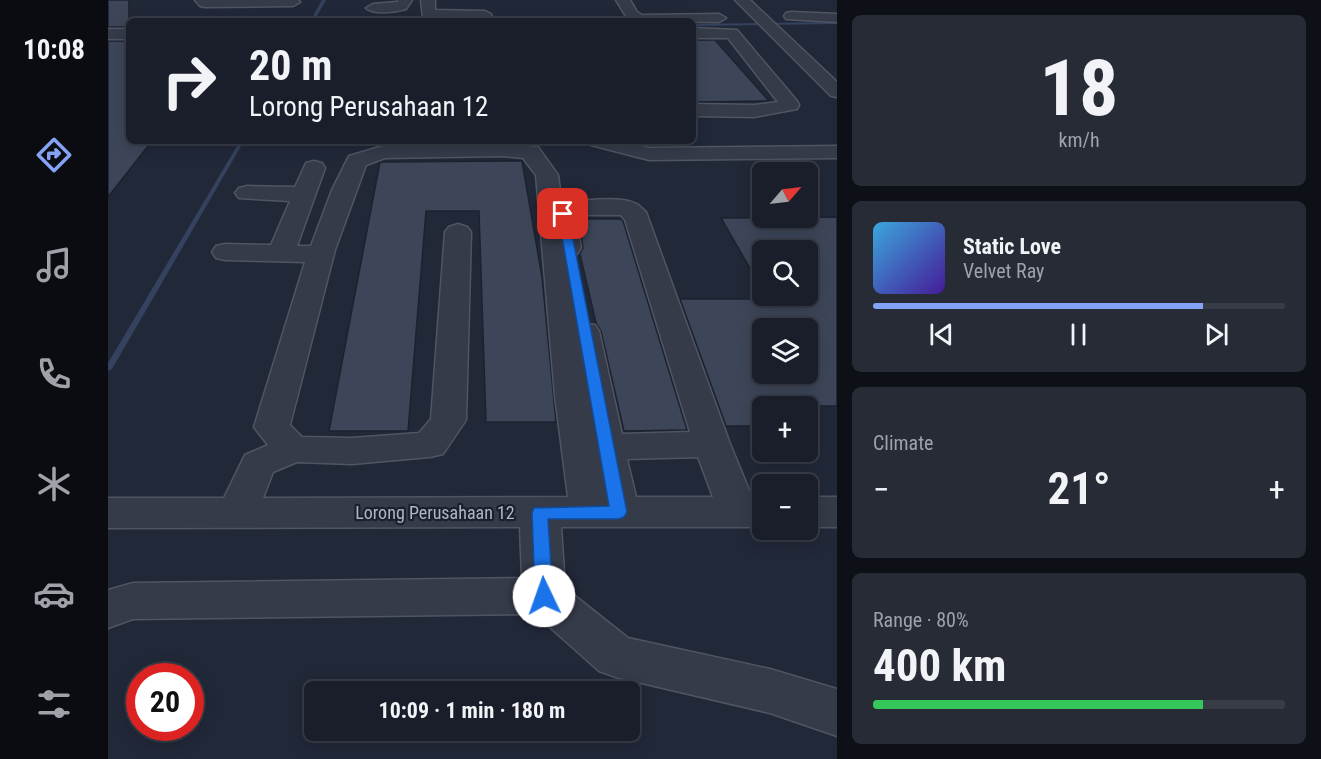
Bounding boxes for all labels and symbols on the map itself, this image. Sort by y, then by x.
north arrow [752,162,818,228]
pin [537,188,588,239]
street label: Lorong Perusahaan 12 [355,502,515,523]
position arrow [512,564,576,628]
speed limit sign: 20 [126,663,204,741]

